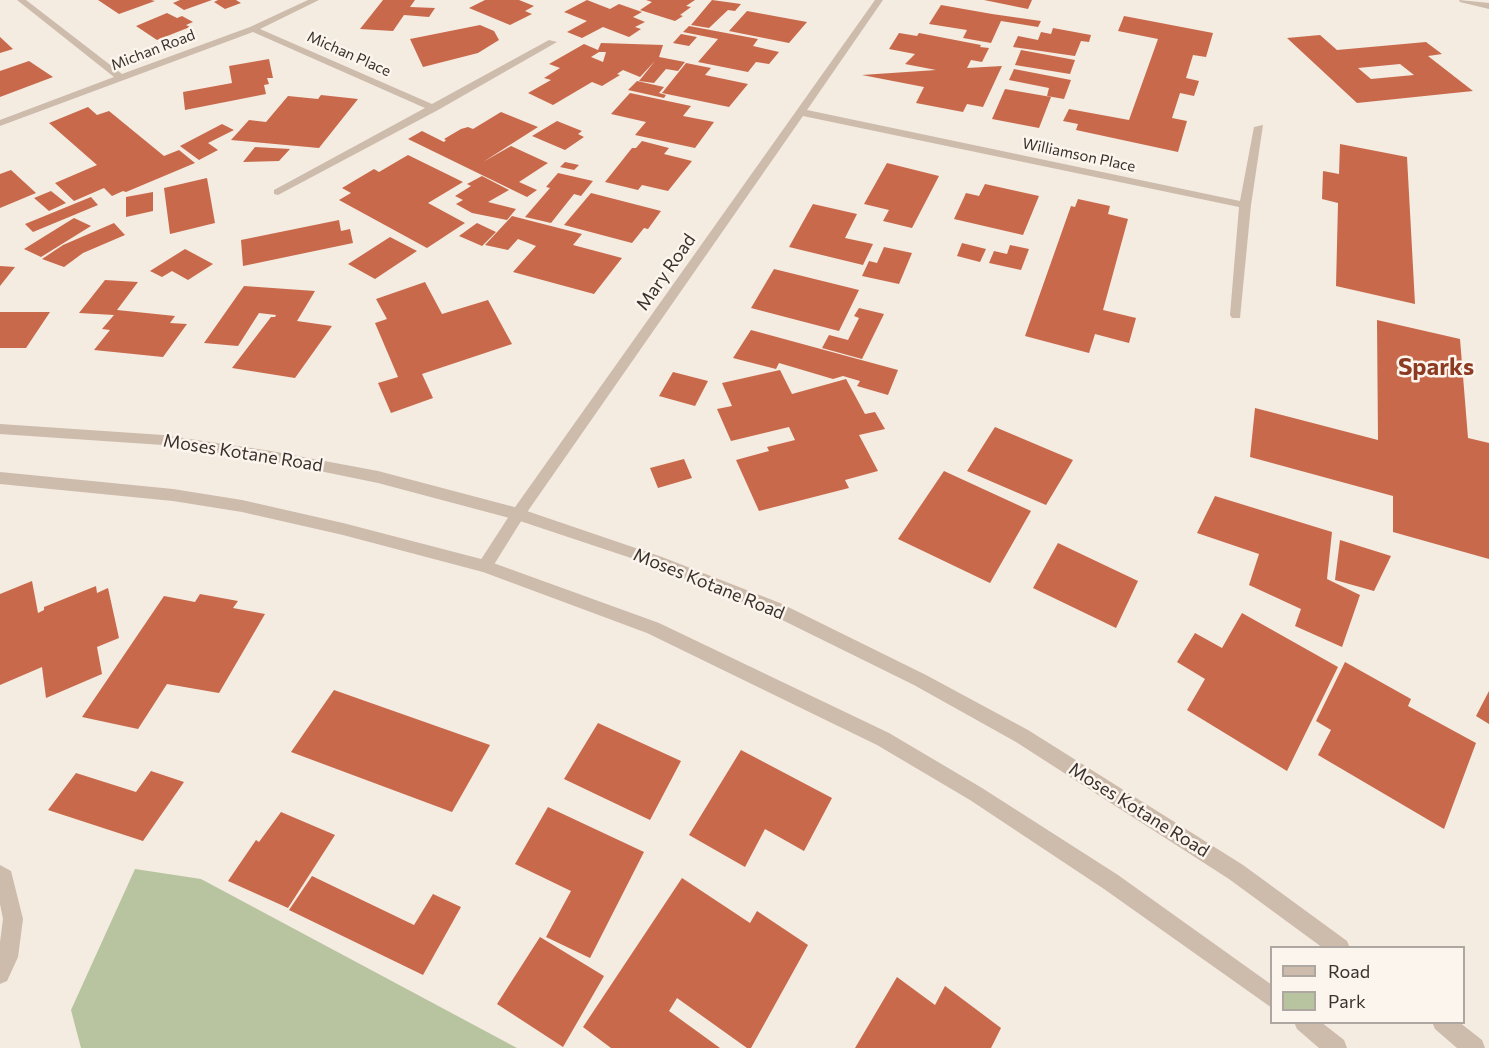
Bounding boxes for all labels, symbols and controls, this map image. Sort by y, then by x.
street label: Michan Road [108,26,198,74]
street label: Michan Place [304,27,394,81]
street label: Williamson Place [1021,134,1137,176]
street label: Mary Road [632,230,700,314]
district label: Sparks [1398,353,1474,381]
street label: Moses Kotane Road [162,430,324,476]
street label: Moses Kotane Road [630,544,788,624]
street label: Moses Kotane Road [1065,758,1213,862]
legend [1270,946,1465,1024]
text: Road [1328,960,1370,982]
text: Park [1328,990,1366,1012]

